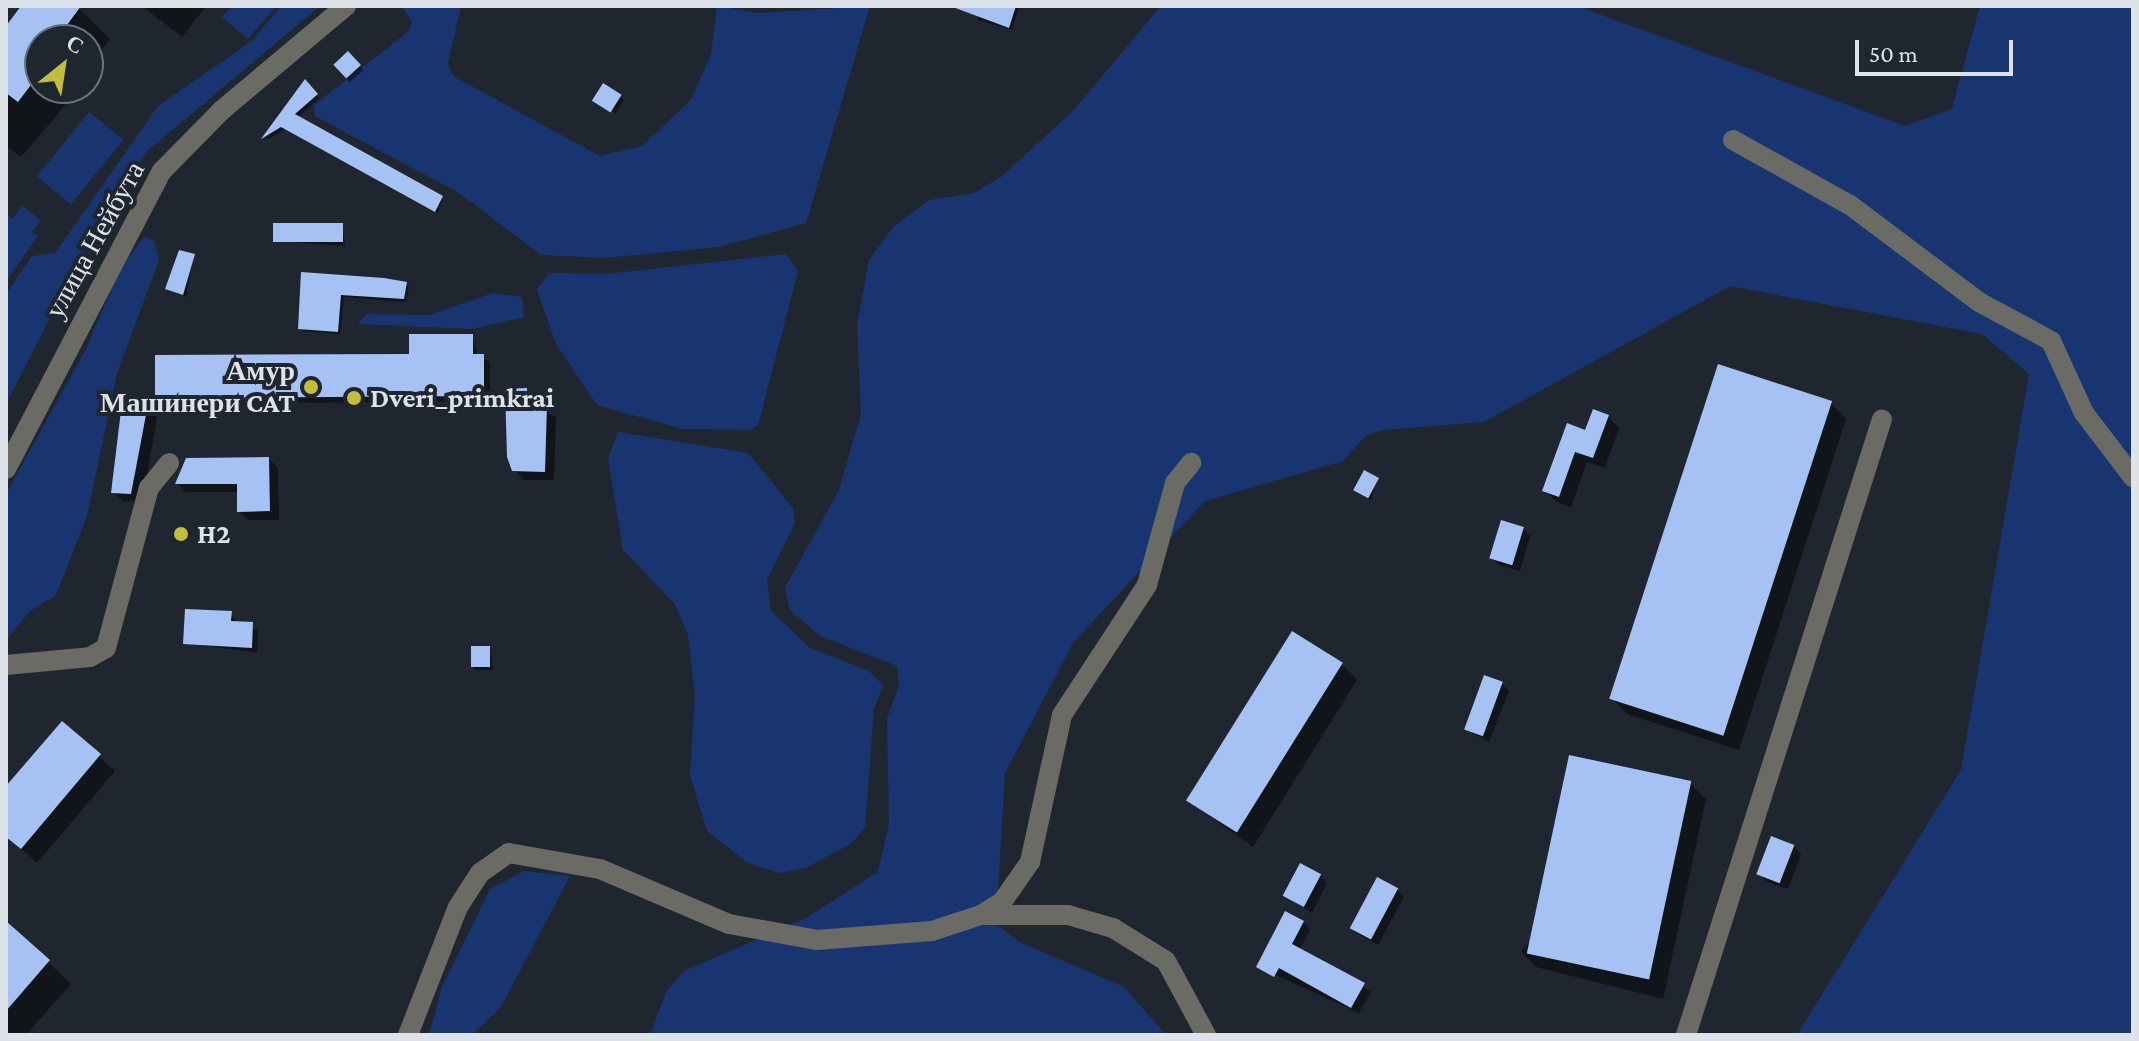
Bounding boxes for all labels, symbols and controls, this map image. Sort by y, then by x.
north arrow [24,24,104,104]
scale bar [1859,24,2017,74]
text: С [62,30,88,59]
text: 50 m [1869,40,1918,67]
street label: улица Нейбута [38,156,152,324]
place label: Амур Машинери CAT [100,354,295,420]
marker: Амур Машинери CAT [302,378,320,396]
place label: Dveri_primkrai [370,381,554,415]
marker: Dveri_primkrai [345,389,363,407]
place label: H2 [197,517,230,551]
marker: H2 [172,525,190,543]

